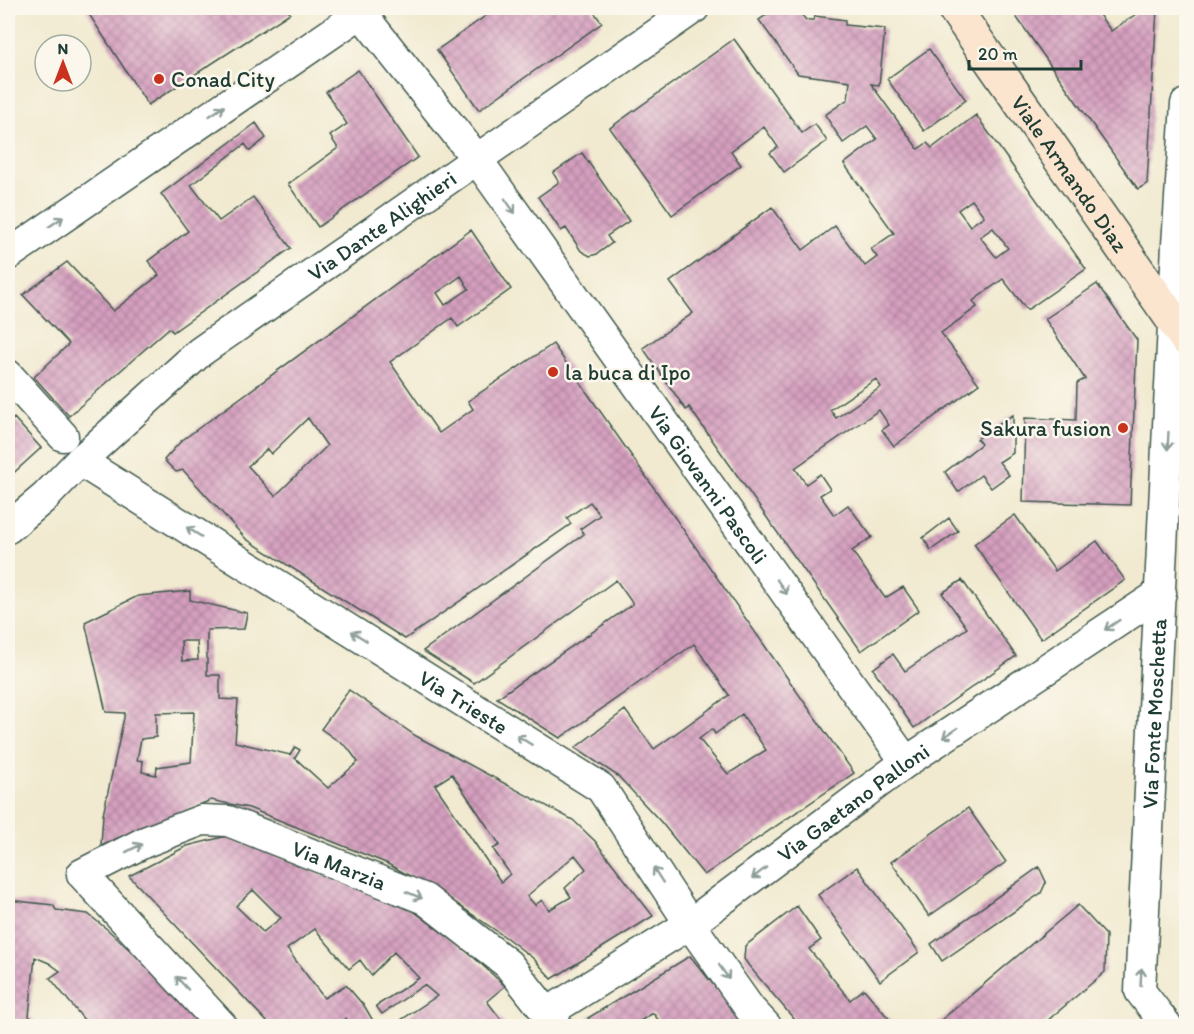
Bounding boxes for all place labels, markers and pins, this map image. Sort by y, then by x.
place label: Conad City [171,66,275,93]
marker: Conad City [152,72,166,86]
place label: la buca di Ipo [565,359,691,386]
marker: la buca di Ipo [546,365,560,379]
place label: Sakura fusion [980,415,1111,442]
marker: Sakura fusion [1116,421,1130,435]

